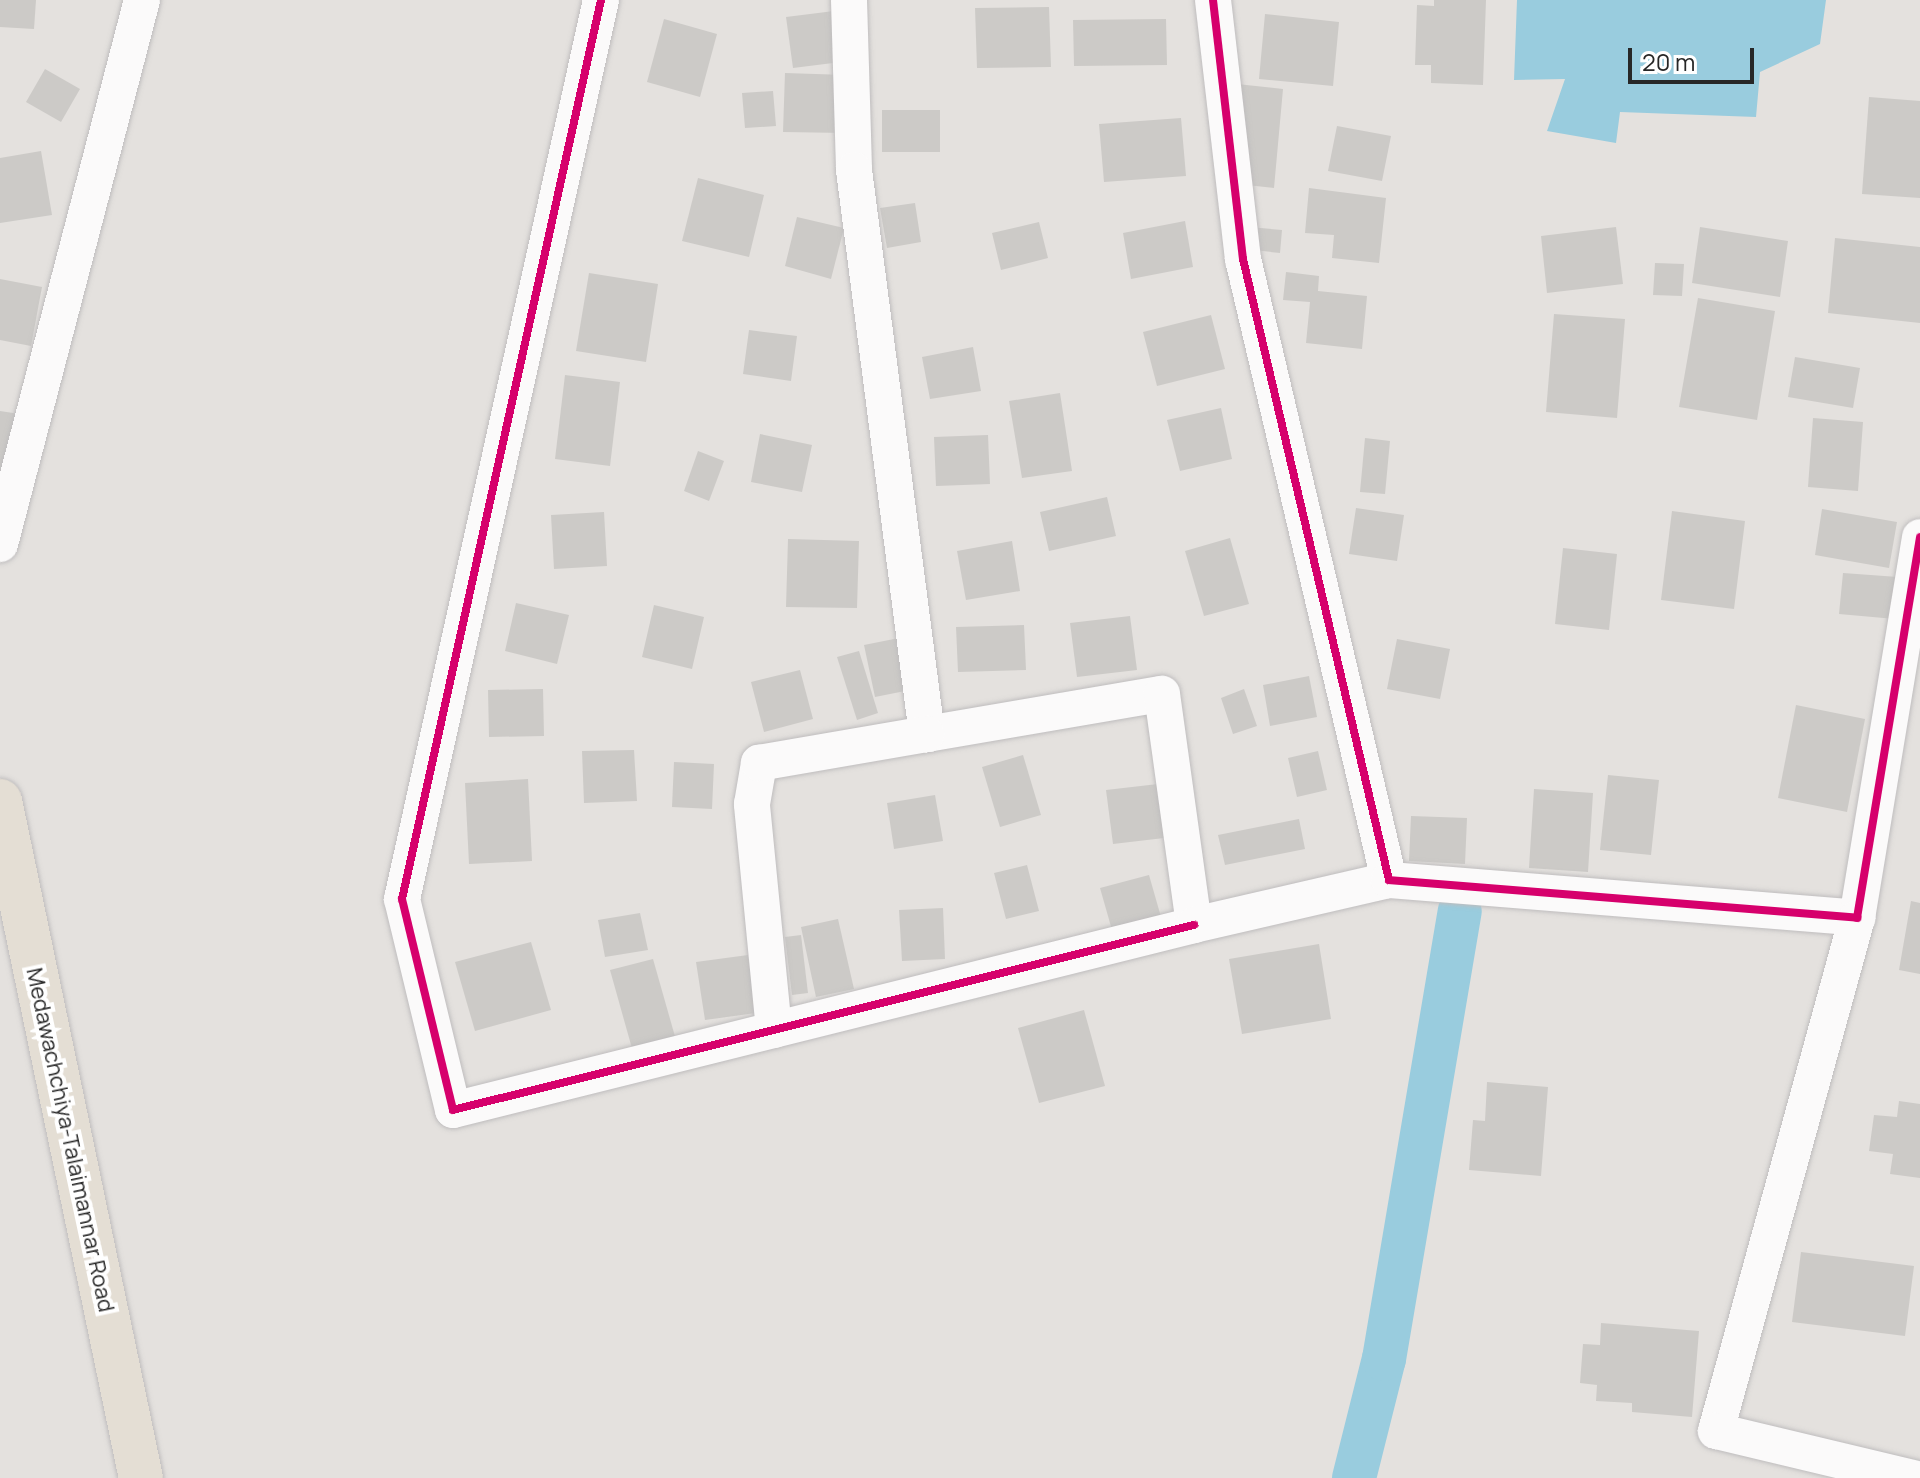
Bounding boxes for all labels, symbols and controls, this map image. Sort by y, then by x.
scale bar [1632,32,1758,82]
text: 20 m [1642,45,1695,78]
street label: Medawachchiya-Talaimannar Road [21,966,119,1314]

